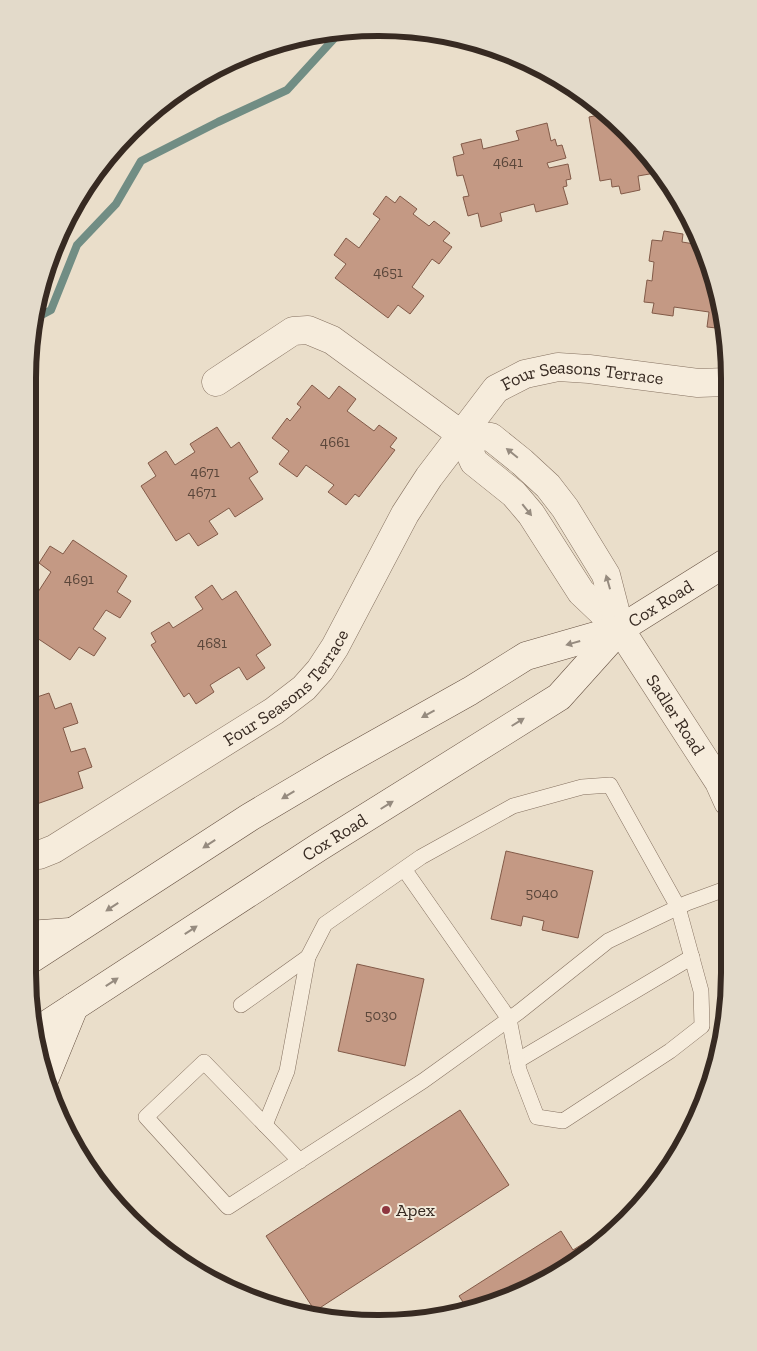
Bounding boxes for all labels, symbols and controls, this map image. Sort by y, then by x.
house number: 4641 [493,153,523,171]
house number: 4651 [373,263,403,281]
street label: Four Seasons Terrace [497,356,665,396]
house number: 4661 [320,433,350,451]
one-way arrow [505,448,518,459]
house number: 4671 [191,463,220,481]
house number: 4671 [188,483,217,501]
one-way arrow [521,503,532,516]
house number: 4691 [64,570,94,588]
one-way arrow [603,574,611,589]
street label: Cox Road [624,575,697,632]
street label: Four Seasons Terrace [219,626,353,751]
house number: 4681 [197,634,227,652]
one-way arrow [566,639,581,647]
street label: Sadler Road [641,670,710,759]
one-way arrow [421,710,436,718]
one-way arrow [511,718,524,727]
one-way arrow [281,791,294,800]
one-way arrow [380,800,393,809]
street label: Cox Road [298,809,371,866]
one-way arrow [203,839,216,849]
house number: 5040 [525,884,559,902]
one-way arrow [105,902,119,912]
one-way arrow [184,925,197,935]
one-way arrow [105,977,118,986]
house number: 5030 [365,1006,397,1024]
place label: Apex [396,1199,435,1221]
marker: Apex [380,1204,392,1216]

